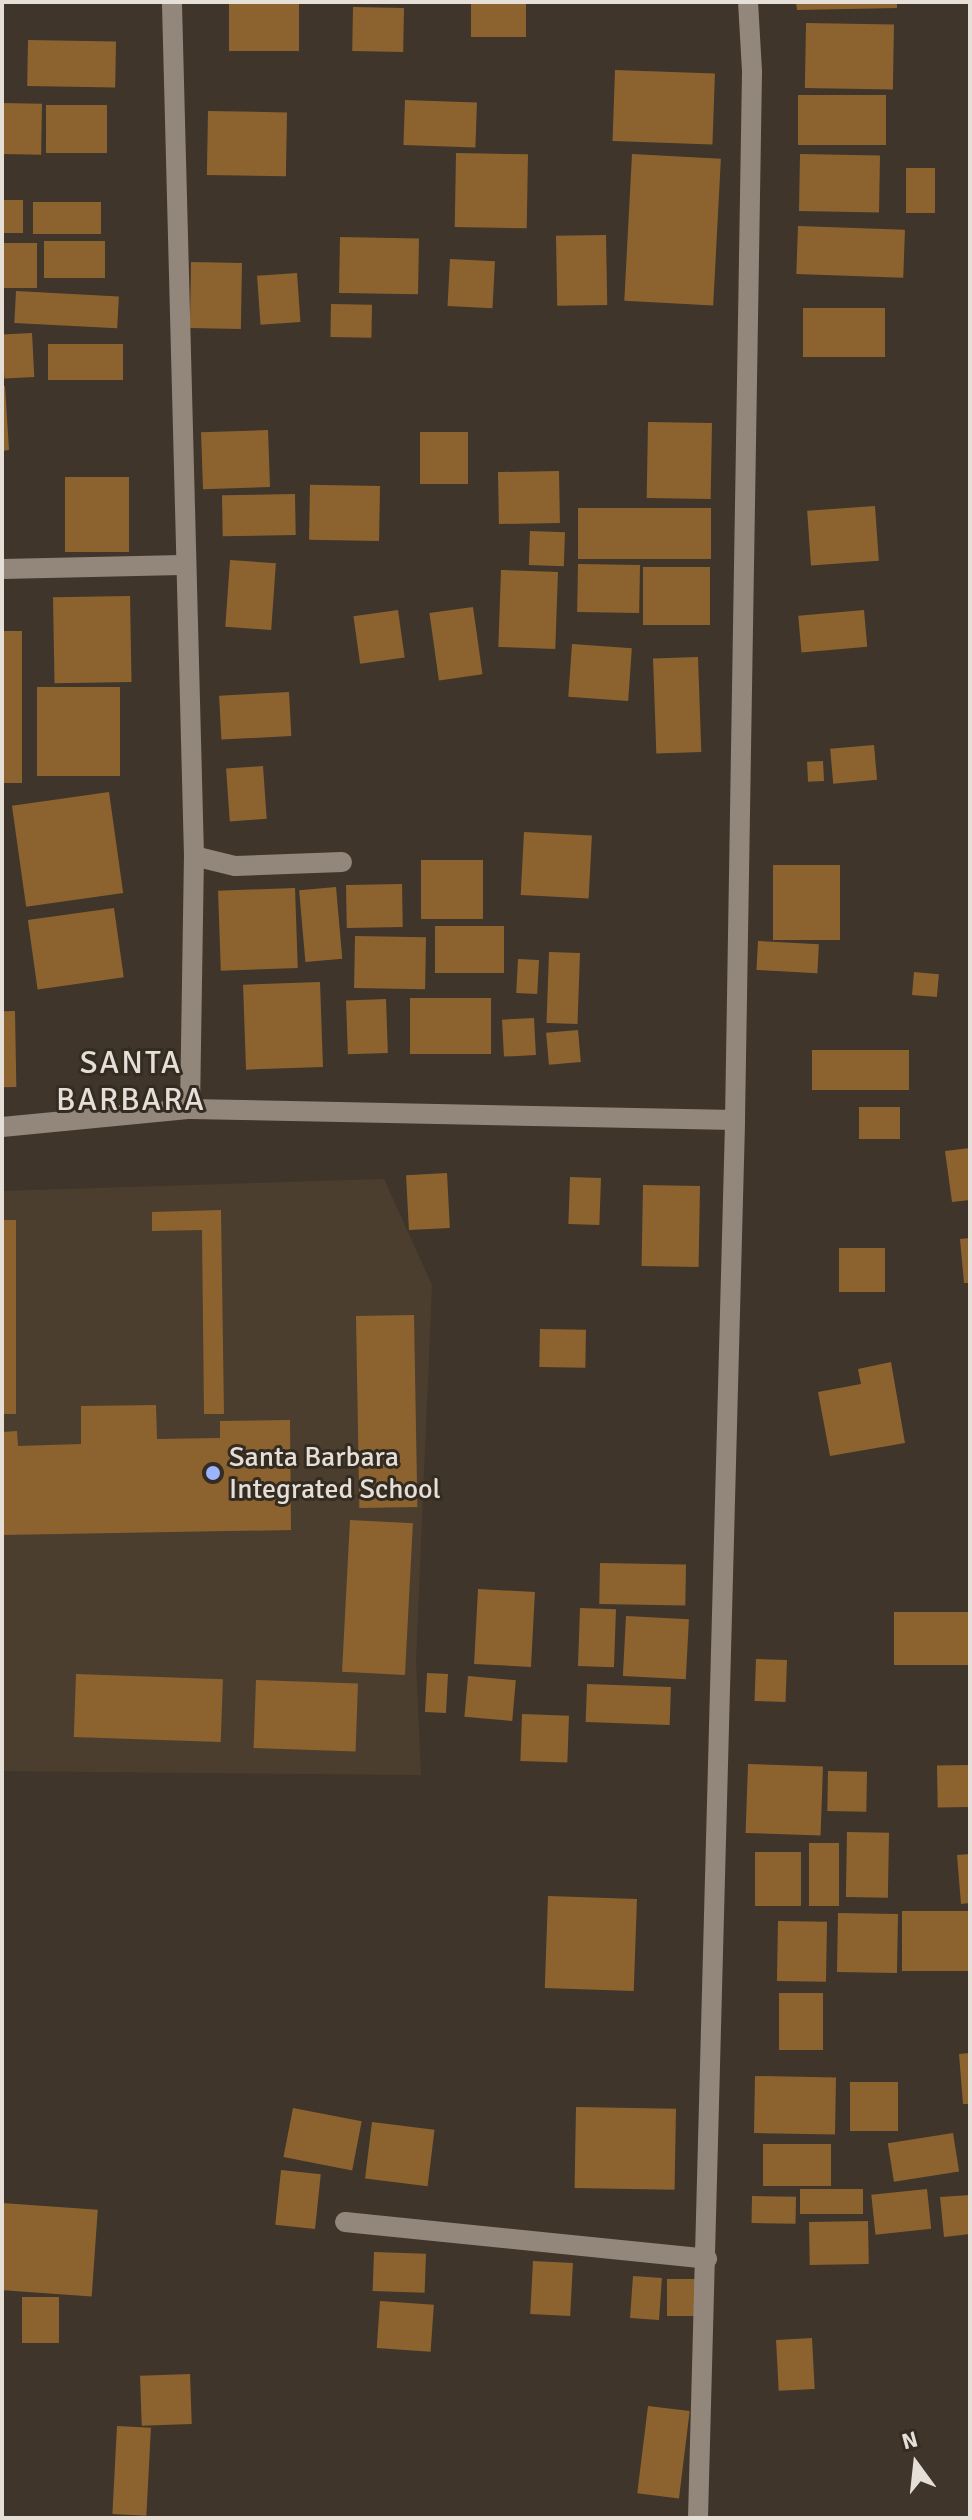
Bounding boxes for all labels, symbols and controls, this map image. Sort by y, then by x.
district label: SANTA BARBARA [56,1045,206,1120]
place label: Santa Barbara Integrated School [229,1440,441,1506]
marker: Santa Barbara Integrated School [204,1464,222,1482]
north arrow [876,2424,956,2504]
text: N [899,2425,921,2455]

